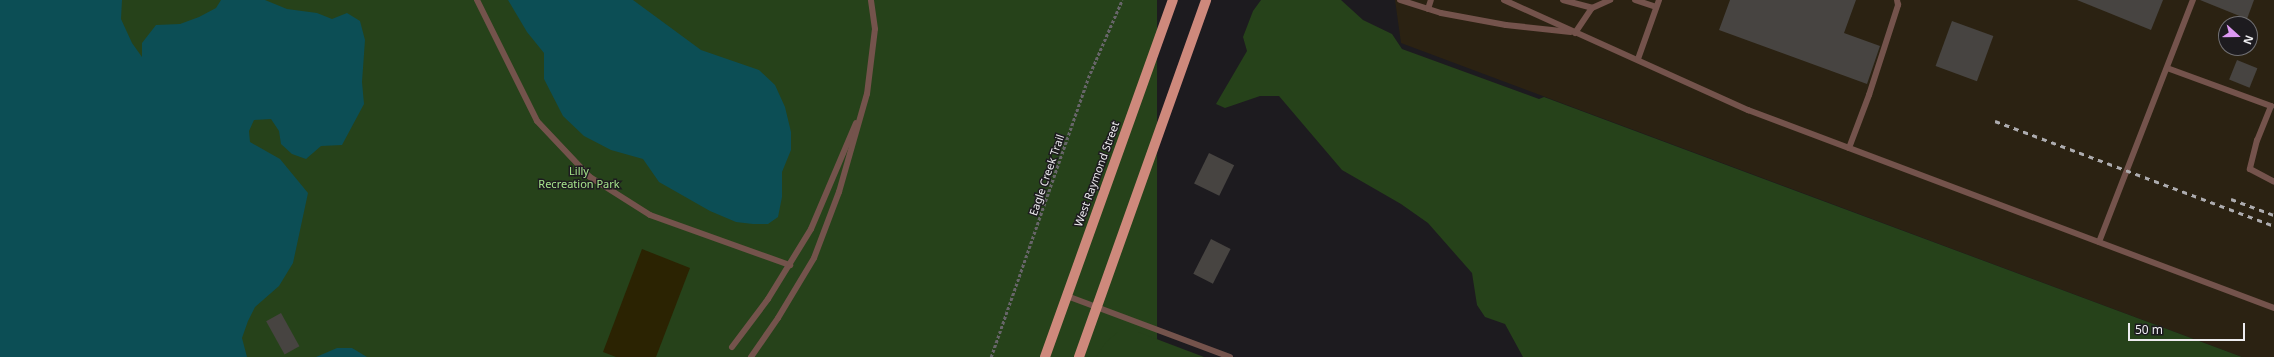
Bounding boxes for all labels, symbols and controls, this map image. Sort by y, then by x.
north arrow [2218,16,2258,56]
text: N [2240,33,2257,47]
street label: West Raymond Street [1072,120,1122,228]
street label: Eagle Creek Trail [1027,133,1067,217]
park label: Lilly Recreation Park [538,165,620,191]
scale bar [2130,315,2247,341]
text: 50 m [2135,321,2163,338]

